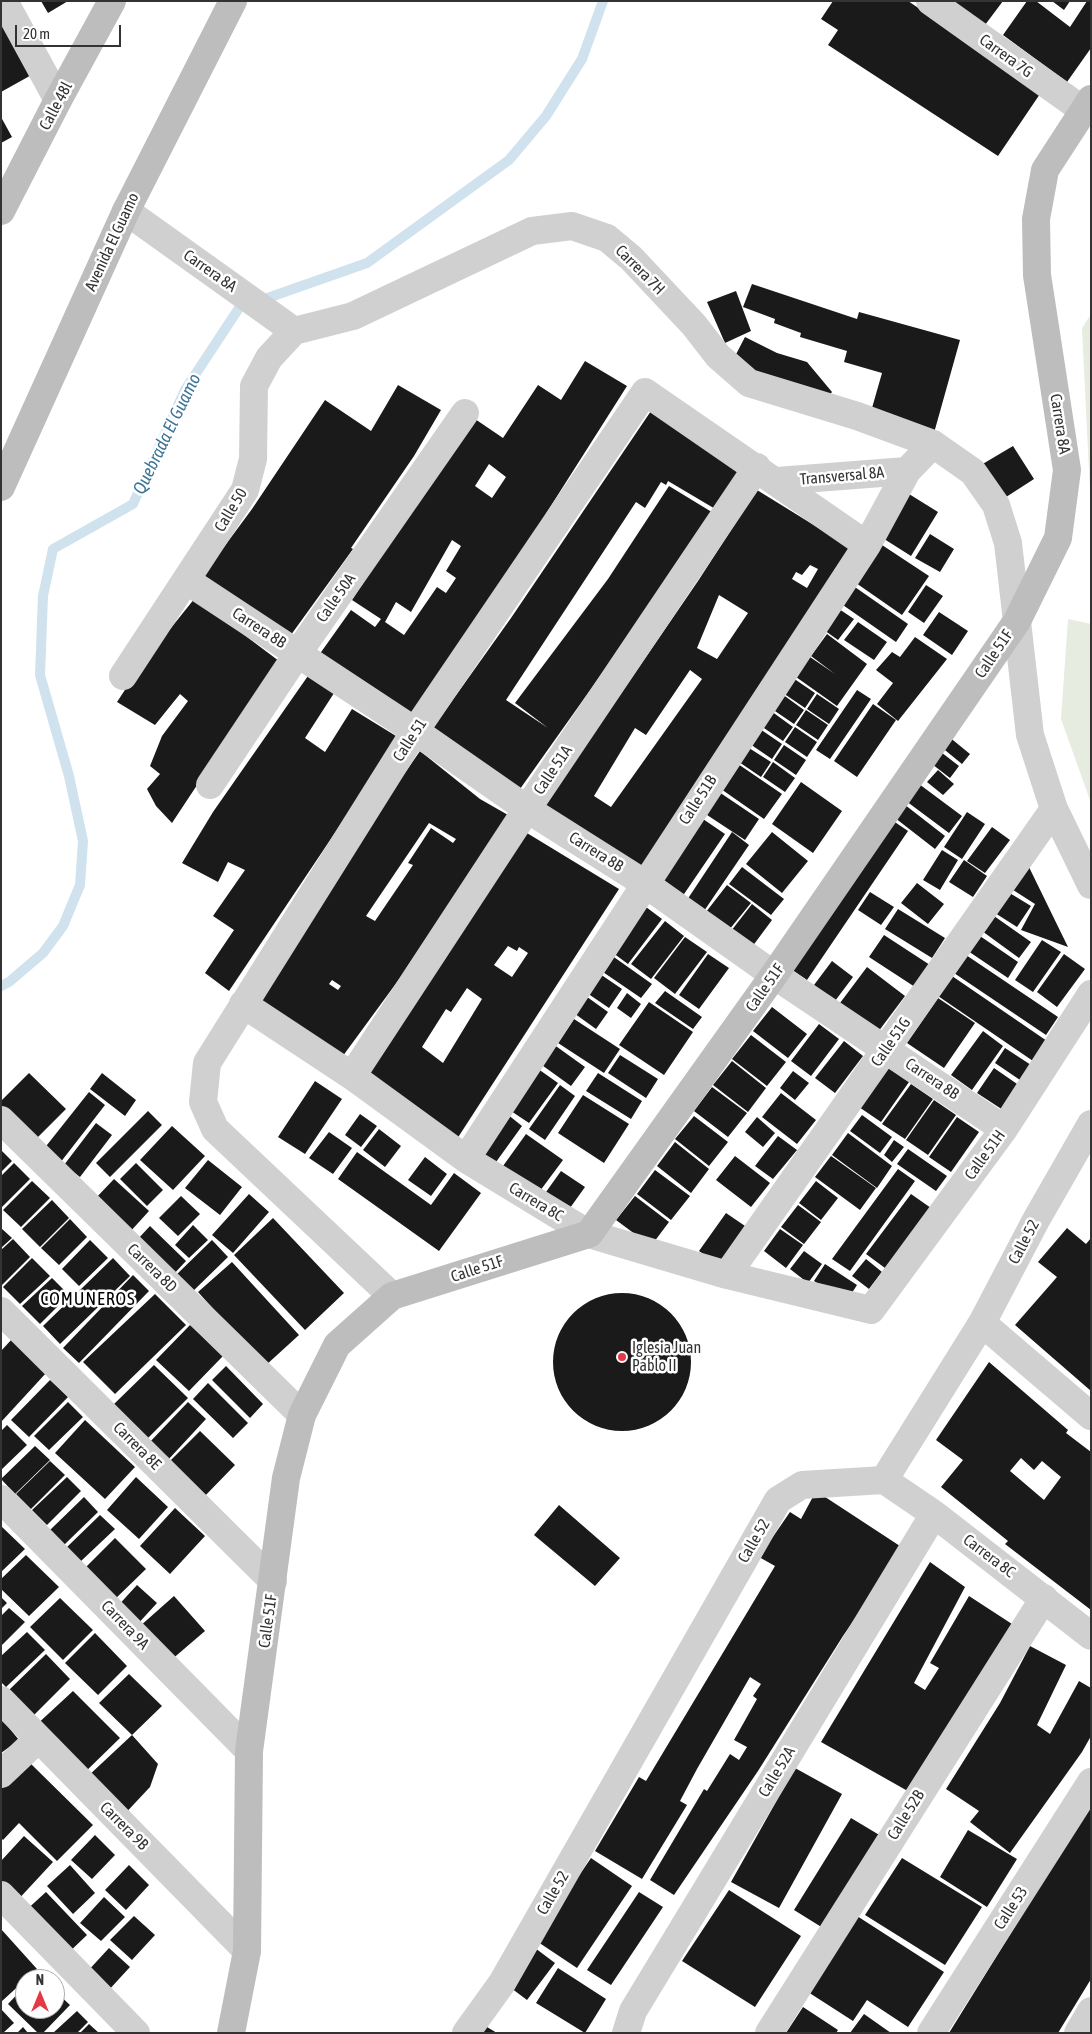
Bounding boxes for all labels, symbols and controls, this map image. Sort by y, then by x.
scale bar [18,15,124,47]
text: 20 m [23,25,50,42]
street label: Carrera 7G [976,30,1036,82]
street label: Calle 48l [35,79,77,133]
street label: Avenida El Guamo [81,190,143,294]
street label: Carrera 7H [611,241,669,299]
street label: Carrera 8A [180,246,240,296]
water label: Quebrada El Guamo [129,370,205,498]
street label: Carrera 8A [1046,393,1074,455]
street label: Transversal 8A [799,463,885,489]
street label: Calle 50 [211,485,251,535]
street label: Calle 50A [312,570,360,626]
street label: Carrera 8B [228,603,290,653]
street label: Calle 51F [971,626,1017,682]
street label: Calle 51 [389,715,431,765]
street label: Calle 51A [530,742,576,798]
street label: Calle 51B [675,772,721,828]
street label: Carrera 8B [565,828,627,876]
street label: Calle 51F [742,960,788,1016]
street label: Calle 51G [867,1014,915,1070]
street label: Carrera 8B [902,1054,962,1104]
street label: Calle 51H [961,1126,1009,1184]
street label: Carrera 8C [505,1178,567,1226]
street label: Calle 52 [1004,1217,1044,1267]
street label: Carrera 8D [123,1240,181,1296]
street label: Calle 51F [448,1252,506,1286]
district label: COMUNEROS [39,1288,137,1310]
place label: Iglesia Juan Pablo II [632,1338,701,1376]
marker: Iglesia Juan Pablo II [616,1351,628,1363]
street label: Carrera 8E [109,1418,165,1474]
street label: Calle 52 [734,1516,774,1566]
street label: Carrera 8C [959,1530,1019,1582]
street label: Calle 51F [255,1593,281,1649]
street label: Carrera 9A [97,1596,153,1654]
street label: Calle 52A [755,1743,799,1801]
street label: Calle 52B [883,1787,929,1843]
street label: Carrera 9B [96,1798,152,1854]
street label: Calle 52 [533,1868,573,1918]
street label: Calle 53 [990,1883,1032,1933]
north arrow [15,1969,65,2019]
text: N [36,1972,44,1988]

